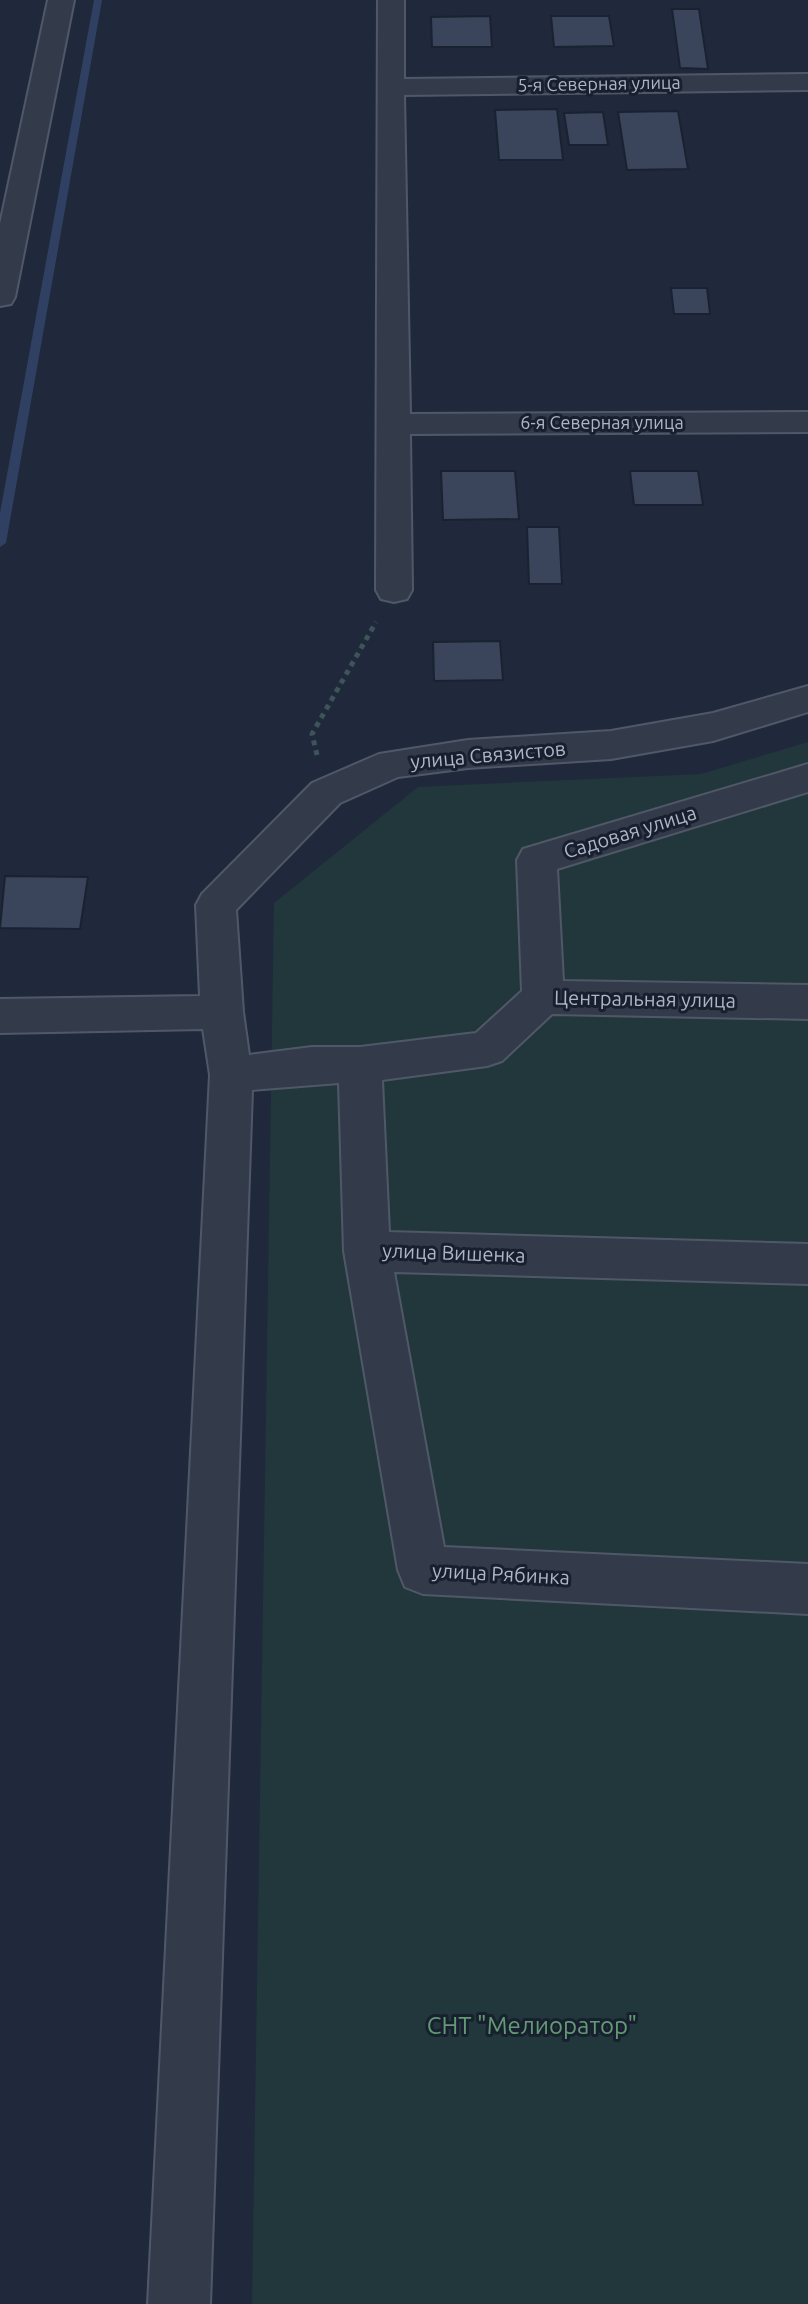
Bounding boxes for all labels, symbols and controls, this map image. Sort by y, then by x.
street label: 5-я Северная улица [517,72,681,94]
street label: 6-я Северная улица [520,412,684,432]
street label: улица Связистов [409,736,567,773]
street label: Садовая улица [561,800,699,863]
street label: Центральная улица [554,985,736,1012]
street label: улица Вишенка [382,1239,526,1266]
street label: улица Рябинка [432,1558,570,1589]
park label: СНТ "Мелиоратор" [427,2012,637,2039]

